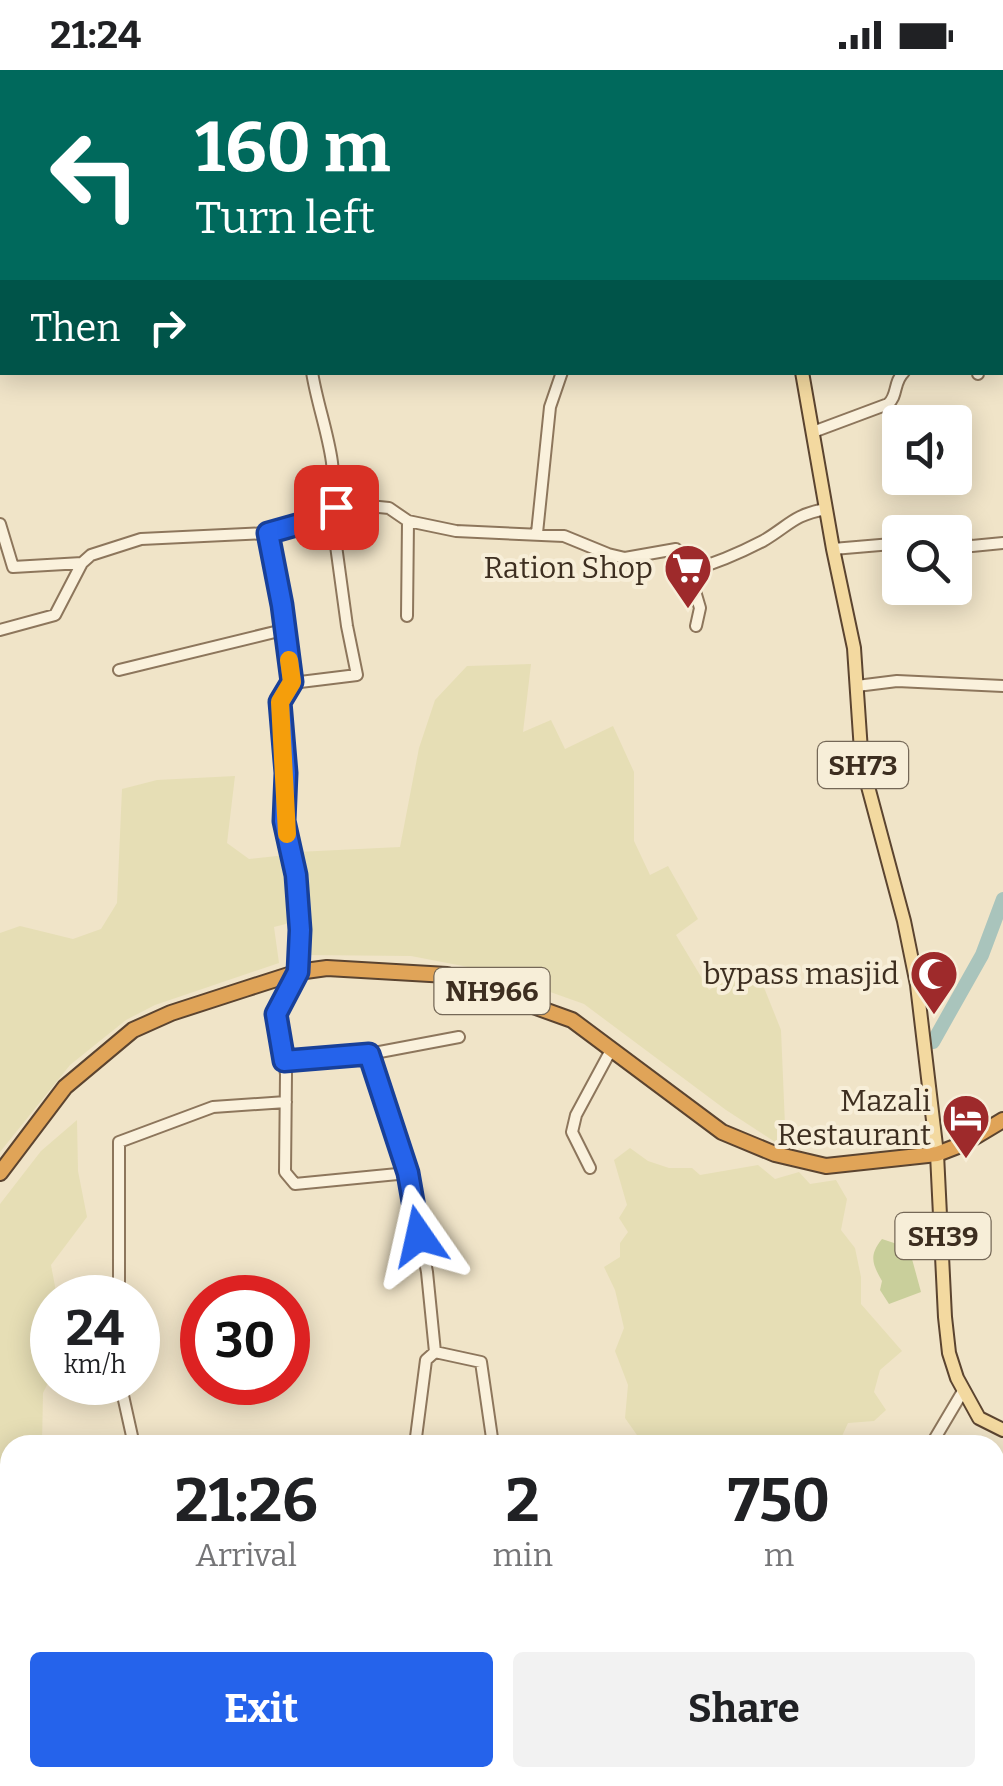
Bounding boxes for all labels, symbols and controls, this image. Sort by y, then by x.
text: 21:24 [50,12,141,58]
text: 160 m [195,106,390,190]
icon: left [30,110,160,240]
text: Turn left [195,191,375,245]
icon: right [140,300,195,355]
text: Then [30,305,120,351]
map controls [882,405,972,605]
button: sound [882,405,972,495]
pin [294,465,379,550]
icon: arrive [309,480,364,535]
button: search [882,515,972,605]
supermarket icon: Ration Shop [662,542,714,610]
place label: Ration Shop [484,550,653,586]
road number: SH73 [818,742,908,788]
mosque icon: bypass masjid [908,948,960,1016]
place label: bypass masjid [703,956,899,992]
road number: NH966 [434,968,550,1014]
place label: Mazali Restaurant [777,1083,931,1153]
hotel icon: Mazali Restaurant [940,1092,992,1160]
position arrow [367,1184,471,1288]
road number: SH39 [896,1213,990,1259]
speed limit sign: 30 [180,1275,310,1405]
text: 24 [66,1298,124,1358]
text: km/h [64,1350,126,1380]
text: 21:26 [175,1465,318,1537]
text: 2 [506,1465,540,1537]
text: 750 [728,1465,830,1537]
text: Arrival [196,1536,297,1574]
text: min [493,1536,553,1574]
text: m [764,1536,794,1574]
button: Exit [30,1652,493,1767]
button: Share [513,1652,975,1767]

